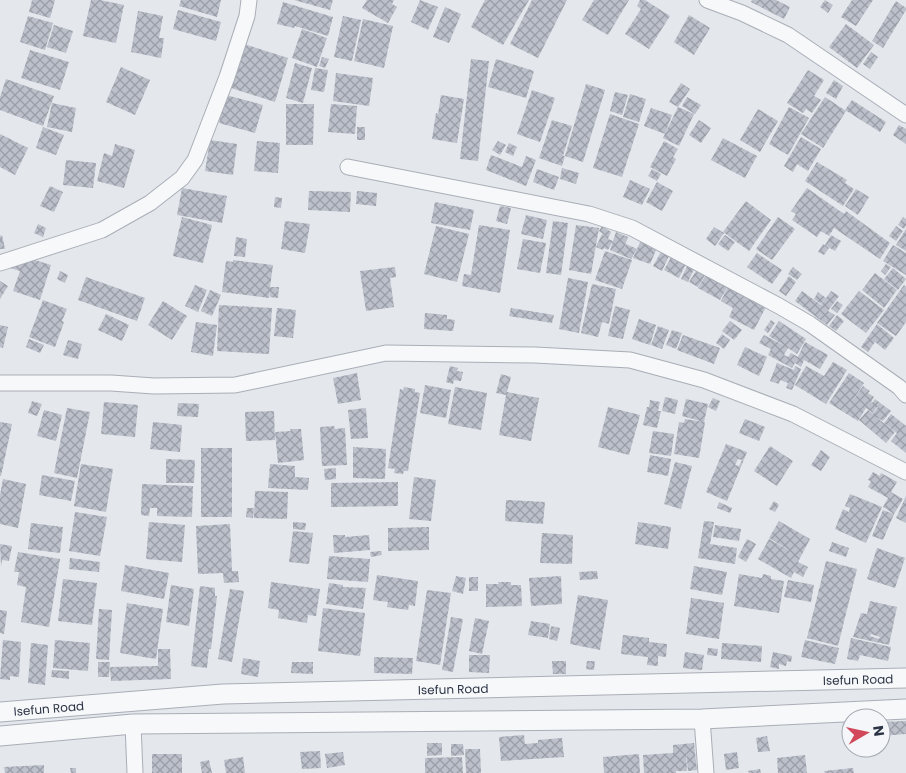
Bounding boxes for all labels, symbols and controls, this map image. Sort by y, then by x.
street label: Isefun Road [823,670,894,688]
street label: Isefun Road [418,679,489,698]
street label: Isefun Road [13,697,85,719]
north arrow [841,708,891,758]
text: N [868,724,890,738]

